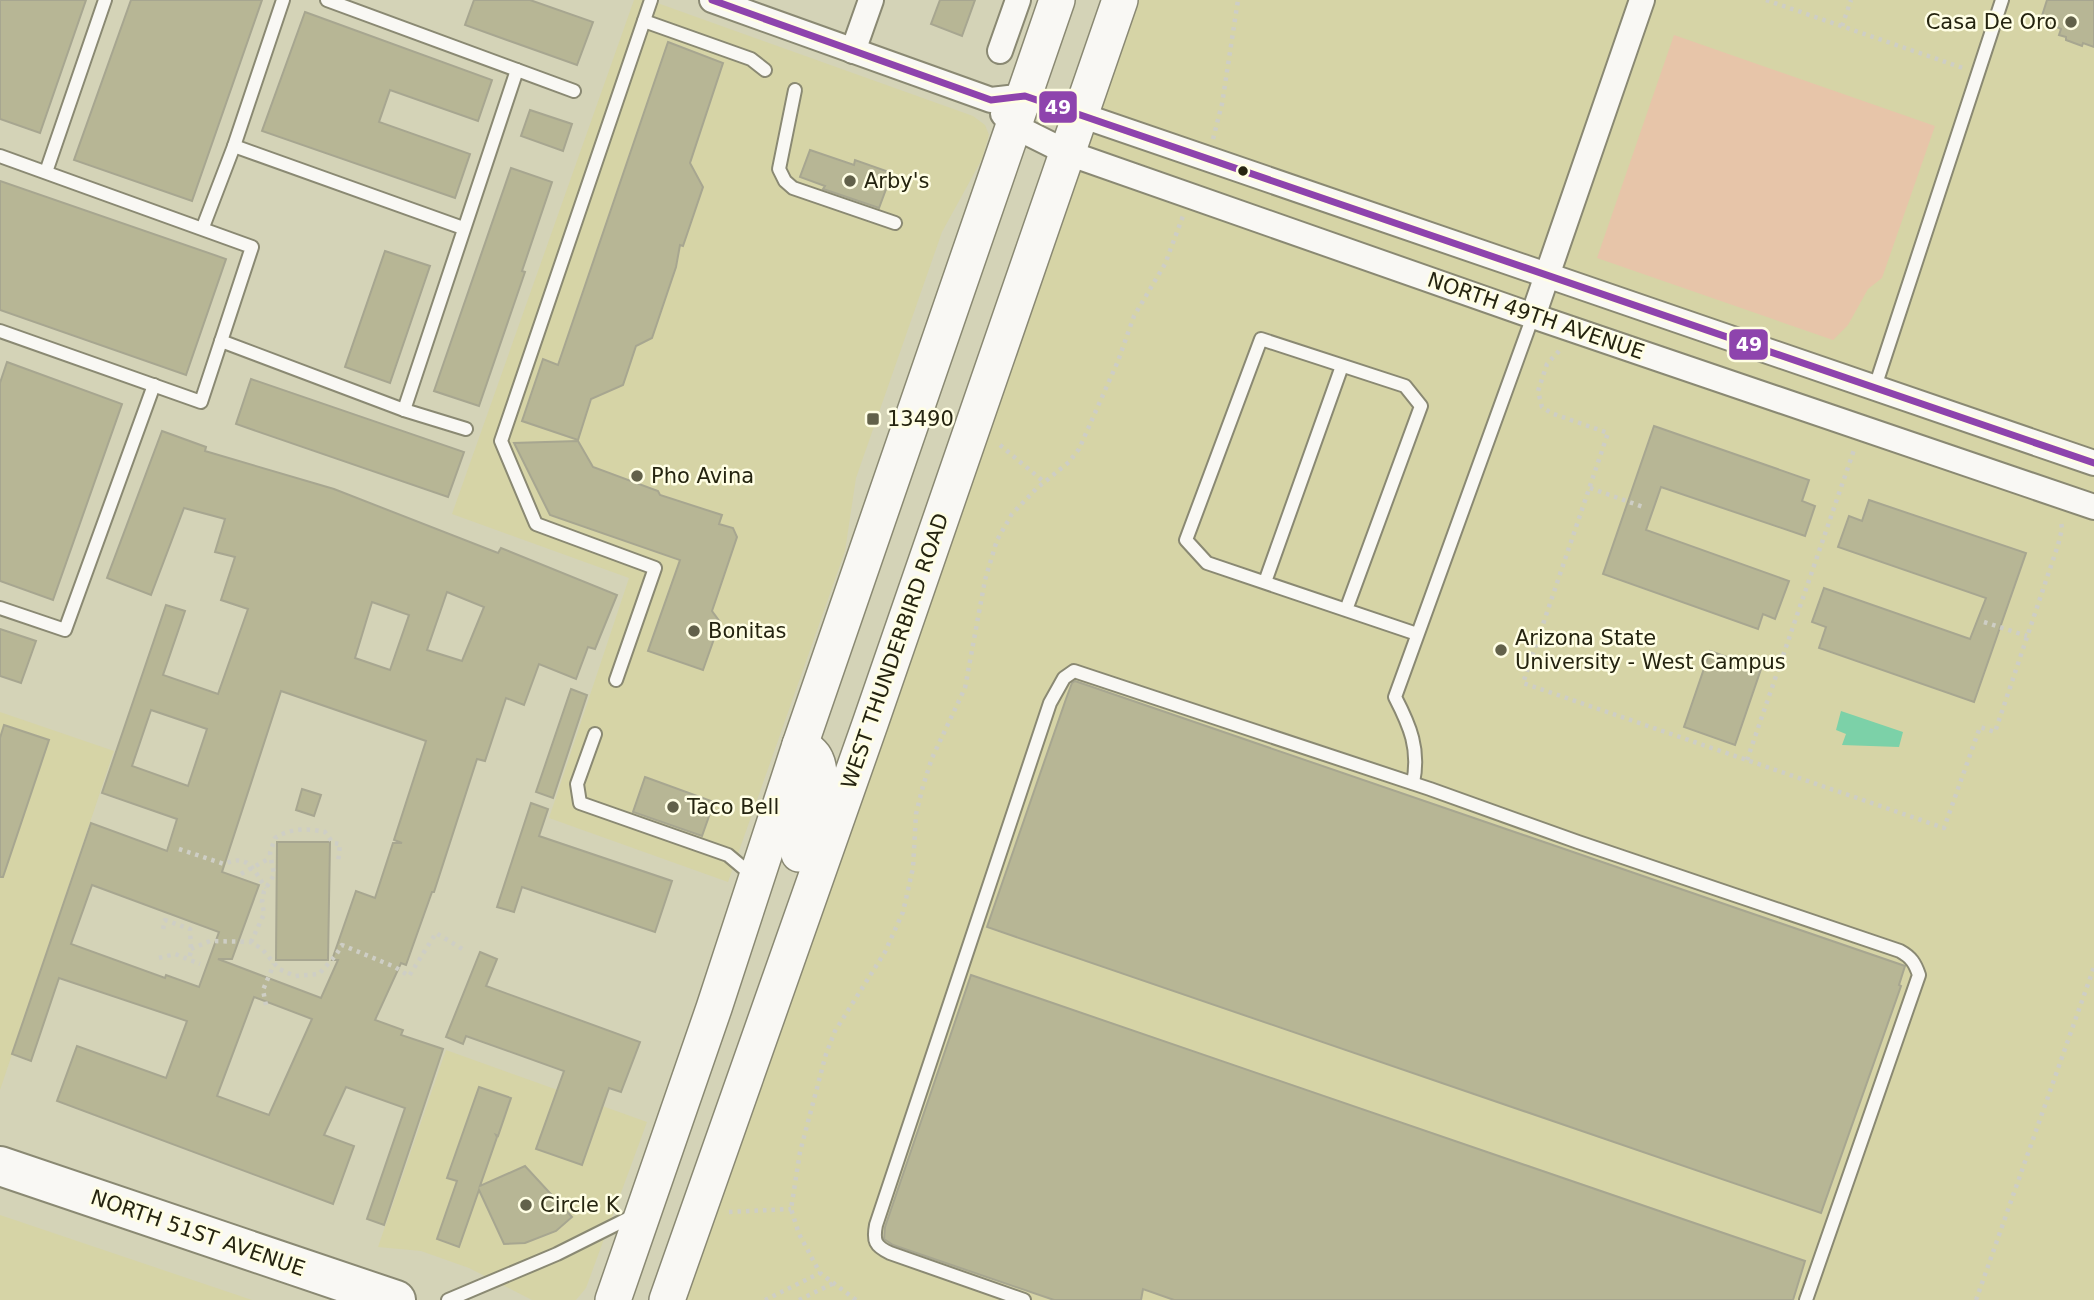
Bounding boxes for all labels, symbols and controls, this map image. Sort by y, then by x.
place label: Casa De Oro [1926,10,2057,34]
marker: Casa De Oro [2063,14,2079,30]
line badge: 49 [1038,90,1078,124]
text: 49 [1045,96,1071,118]
unlabelled marker [1236,164,1250,178]
place label: Arby's [864,169,929,193]
marker: Arby's [842,173,858,189]
street label: NORTH 49TH AVENUE [1424,268,1648,364]
line badge: 49 [1728,328,1769,361]
text: 49 [1736,333,1762,355]
place label: 13490 [887,407,954,431]
marker: 13490 [865,411,881,427]
place label: Pho Avina [651,464,754,488]
marker: Pho Avina [629,468,645,484]
street label: WEST THUNDERBIRD ROAD [836,510,954,792]
place label: Bonitas [708,619,786,643]
marker: Bonitas [686,623,702,639]
place label: Arizona State University - West Campus [1515,626,1786,674]
marker: Arizona State University - West Campus [1493,642,1509,658]
place label: Taco Bell [686,795,779,819]
marker: Taco Bell [665,799,681,815]
street label: NORTH 51ST AVENUE [88,1185,308,1281]
place label: Circle K [540,1193,621,1217]
marker: Circle K [518,1197,534,1213]

